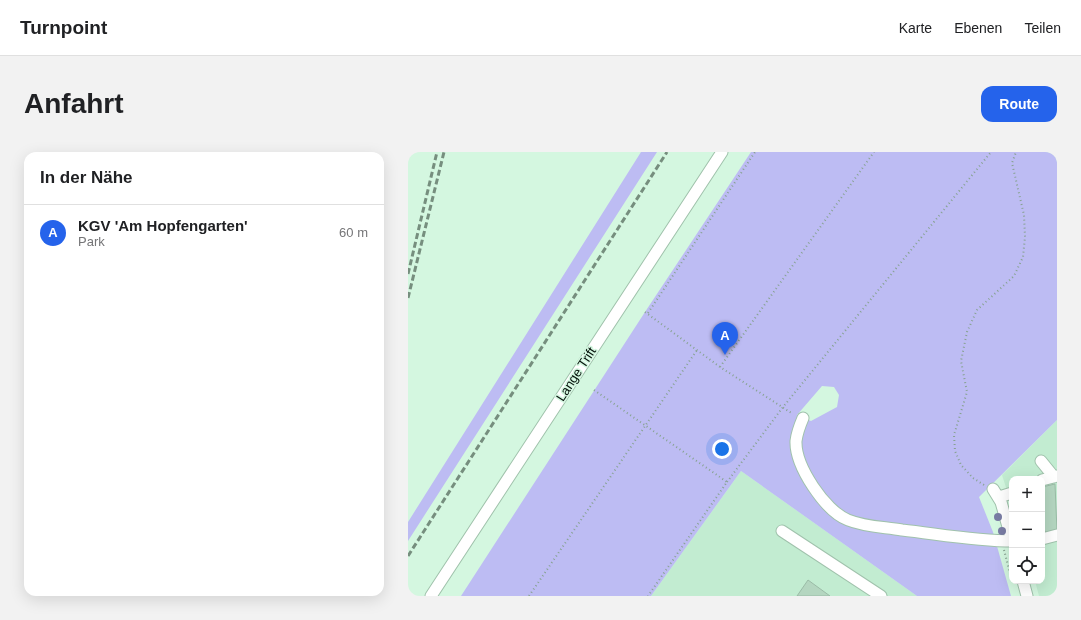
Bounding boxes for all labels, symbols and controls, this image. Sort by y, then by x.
text: Turnpoint [20,17,107,38]
text: Karte [899,20,932,36]
text: Ebenen [954,20,1002,36]
text: Teilen [1024,20,1061,36]
button: Route [981,86,1057,122]
text: Anfahrt [24,88,124,119]
text: In der Nähe [40,168,133,187]
text: KGV 'Am Hopfengarten' [78,217,248,234]
text: A [48,225,58,240]
text: 60 m [339,225,368,240]
text: Park [78,234,105,249]
pin: A [712,322,738,355]
street label: Lange Trift [553,344,599,404]
your location [712,439,732,459]
map controls [1009,476,1045,584]
button: + [1009,476,1045,512]
button: − [1009,512,1045,548]
button: locate [1009,548,1045,584]

